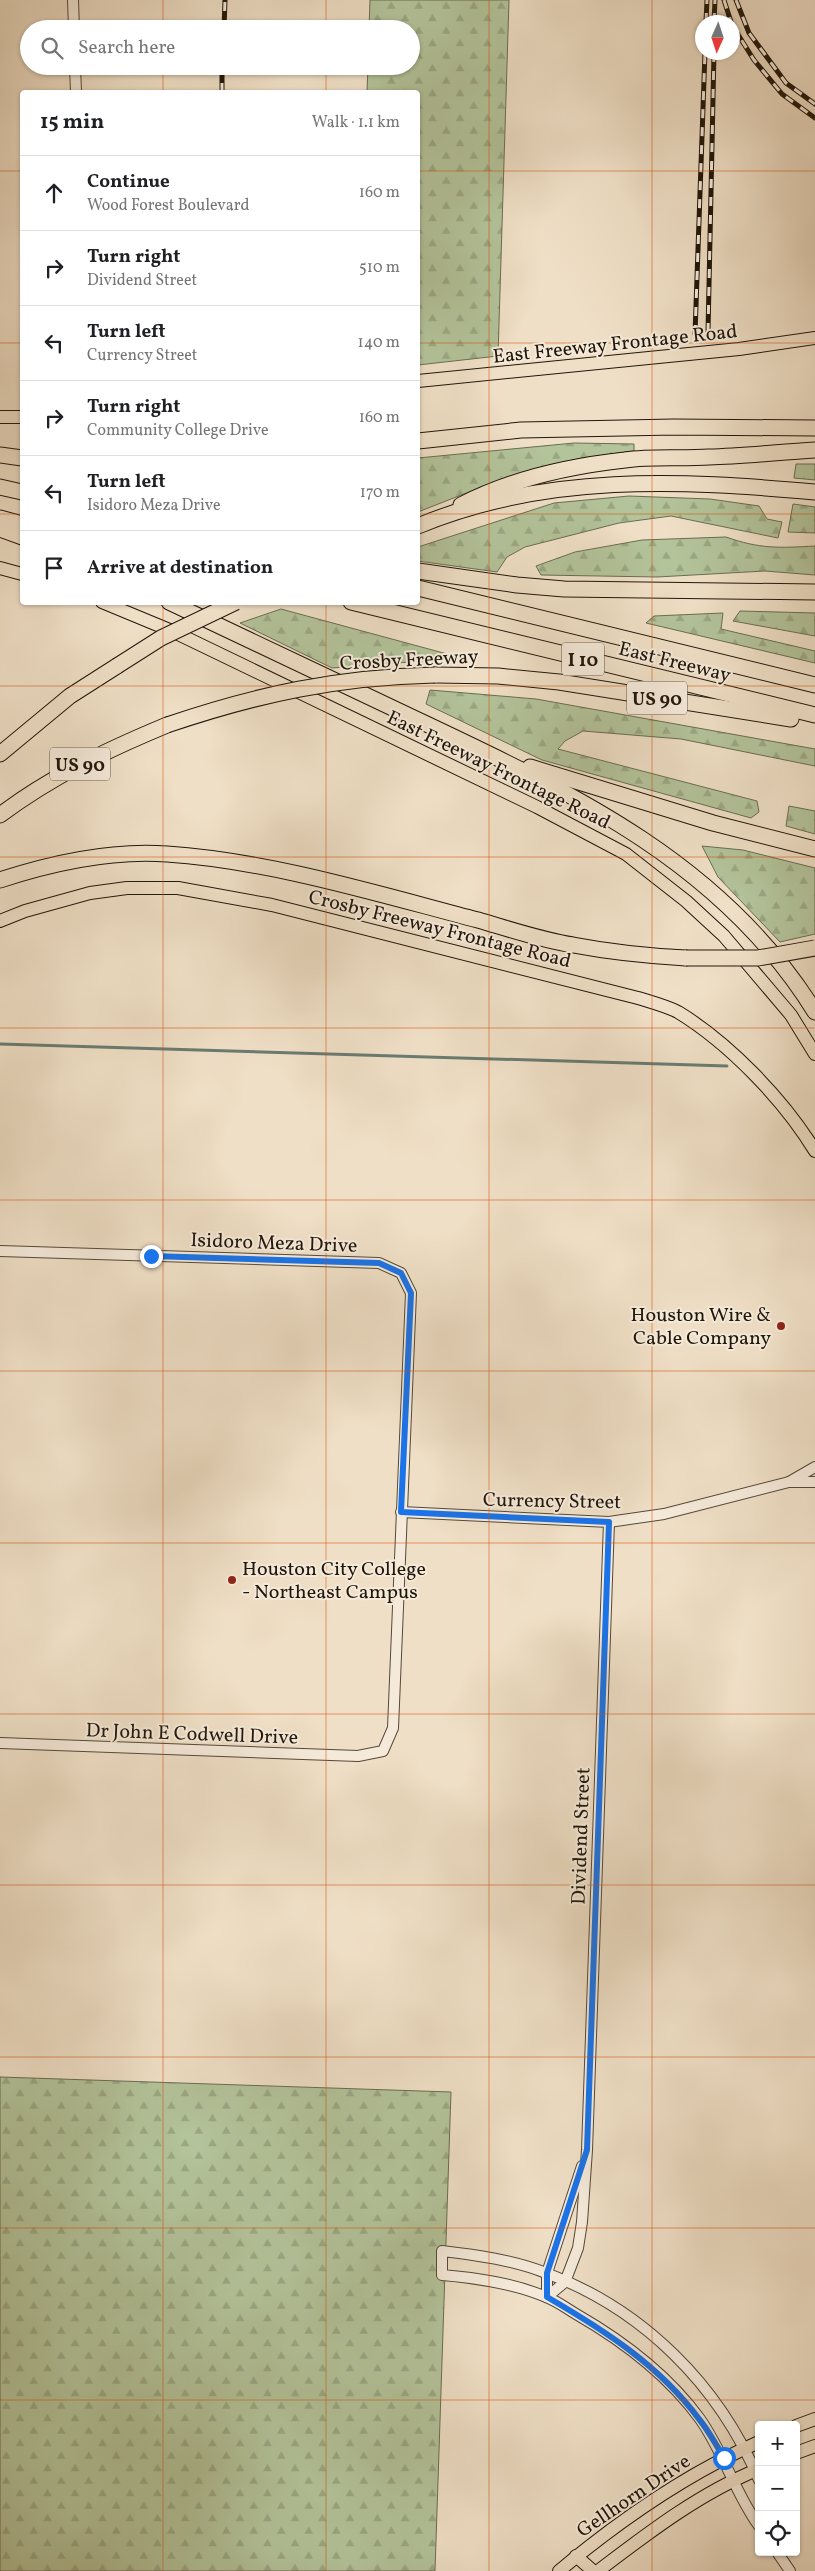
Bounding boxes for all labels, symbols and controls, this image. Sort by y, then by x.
north arrow [695,15,740,60]
search box [20,20,420,75]
icon: search [38,34,66,62]
text: Search here [78,35,175,61]
text: 15 min [40,108,104,137]
text: Walk · 1.1 km [312,112,400,134]
text: Continue [87,169,170,195]
icon: ahead [40,179,68,207]
text: 160 m [359,182,400,204]
text: Wood Forest Boulevard [87,195,250,217]
text: Turn right [87,244,180,270]
icon: right [40,254,68,282]
text: 510 m [359,257,400,279]
text: Dividend Street [87,270,197,292]
street label: East Freeway Frontage Road [492,318,739,372]
text: Turn left [87,319,166,345]
icon: left [40,329,68,357]
text: 140 m [358,332,400,354]
text: Currency Street [87,345,197,367]
text: Turn right [87,394,180,420]
icon: right [40,404,68,432]
text: 160 m [359,407,400,429]
text: Community College Drive [87,420,269,442]
text: Turn left [87,469,166,495]
icon: left [40,479,68,507]
text: 170 m [360,482,400,504]
text: Isidoro Meza Drive [87,495,221,517]
icon: arrive [40,554,68,582]
text: Arrive at destination [87,555,273,581]
street label: East Freeway [615,635,734,690]
road number: I 10 [562,642,604,676]
street label: Crosby Freeway [339,643,479,679]
road number: US 90 [627,681,687,714]
street label: East Freeway Frontage Road [382,704,615,837]
road number: US 90 [50,748,110,781]
street label: Crosby Freeway Frontage Road [305,884,574,976]
street label: Isidoro Meza Drive [190,1227,358,1261]
route end [140,1245,163,1268]
place label: Houston Wire & Cable Company [630,1302,771,1353]
marker: Houston Wire & Cable Company [775,1320,787,1332]
street label: Currency Street [483,1487,621,1517]
place label: Houston City College - Northeast Campus [242,1556,426,1607]
marker: Houston City College - Northeast Campus [226,1574,238,1586]
street label: Dr John E Codwell Drive [85,1717,299,1753]
street label: Dividend Street [566,1767,598,1905]
map controls [755,2421,800,2556]
button: + [755,2421,800,2466]
route start [713,2447,736,2470]
street label: Gellhorn Drive [572,2448,697,2545]
button: − [755,2466,800,2511]
button: locate [755,2511,800,2556]

